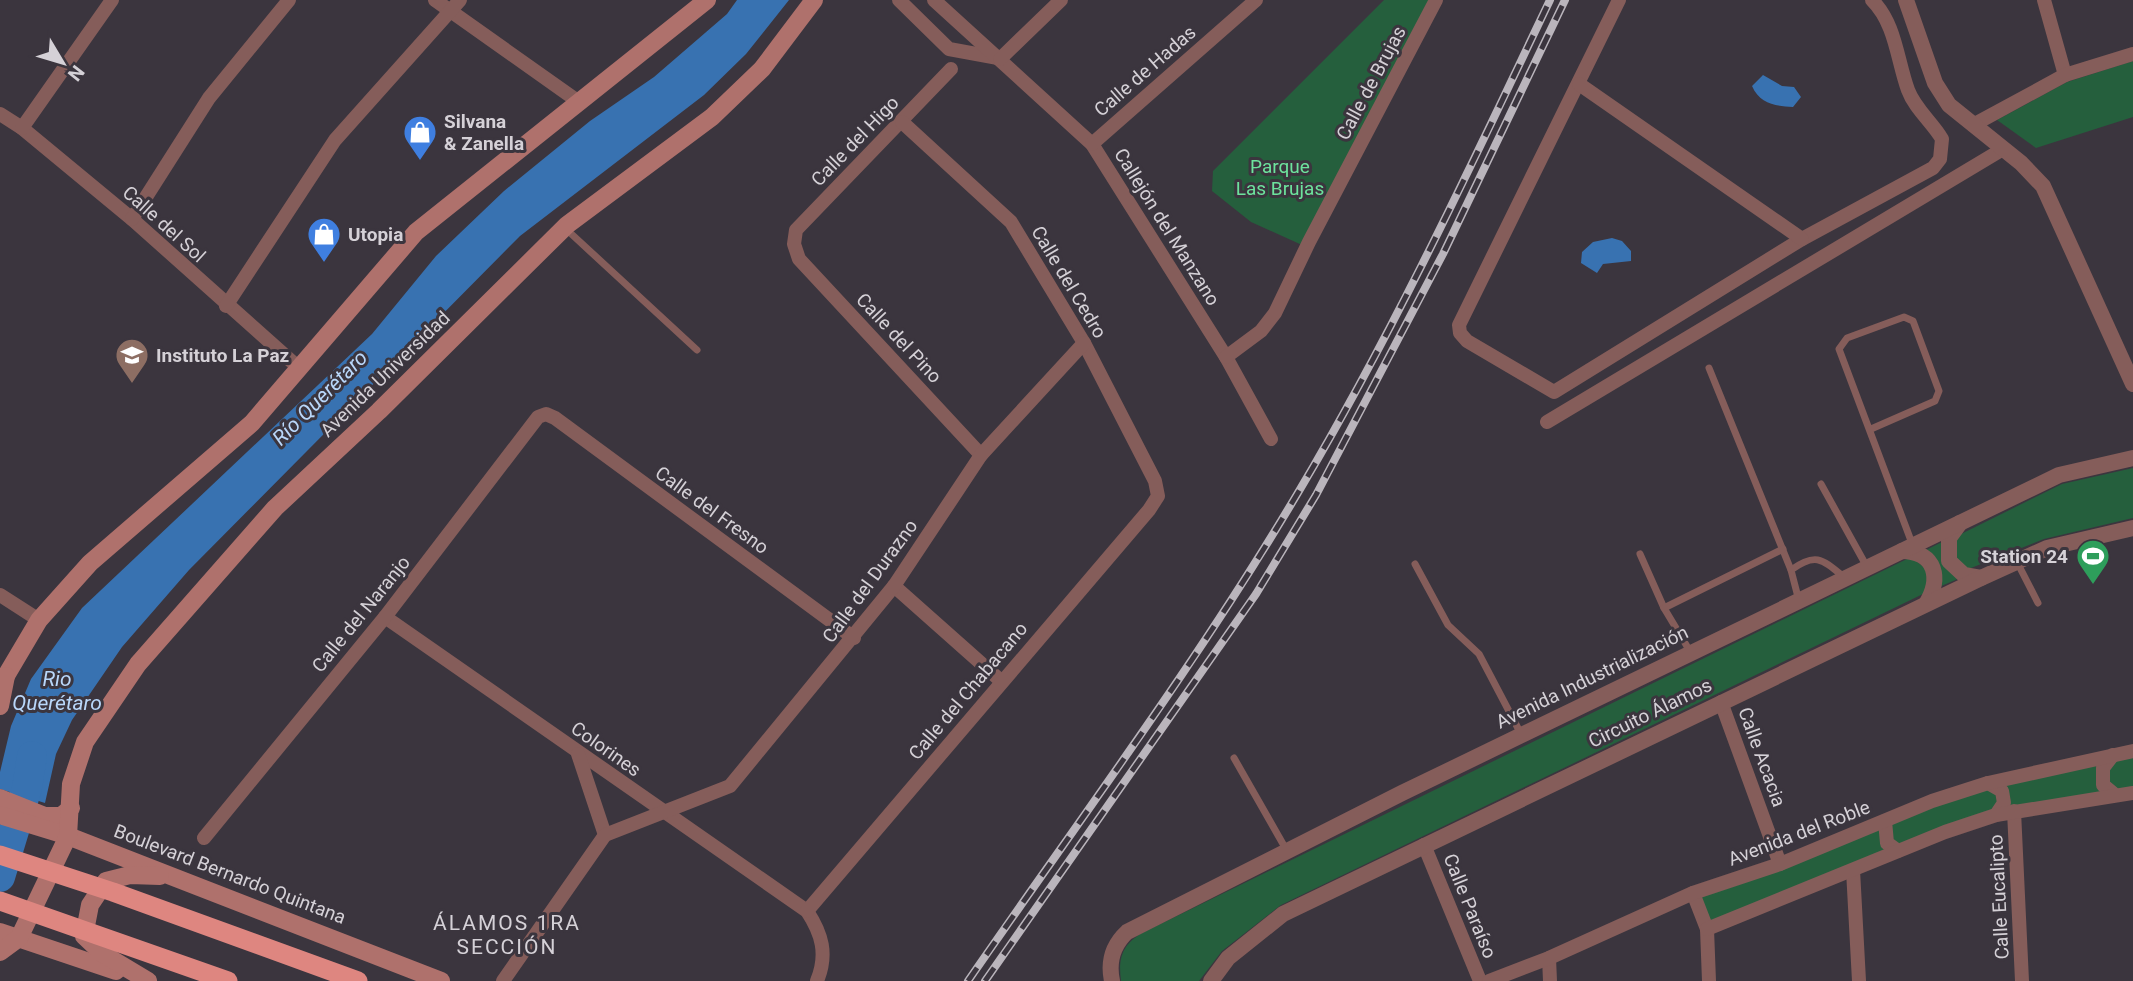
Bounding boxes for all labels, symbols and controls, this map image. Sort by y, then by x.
street label: Calle de Hadas [1090,21,1200,121]
street label: Calle de Brujas [1331,22,1411,144]
north arrow [28,28,98,98]
text: N [63,61,89,86]
street label: Calle del Higo [806,91,904,191]
place label: Silvana & Zanella [444,110,524,155]
shop icon: Silvana & Zanella [401,113,439,162]
street label: Callejón del Manzano [1109,144,1225,310]
park label: Parque Las Brujas [1236,155,1324,200]
street label: Calle del Sol [118,181,210,267]
shop icon: Utopia [305,215,343,264]
street label: Calle del Cedro [1026,222,1112,342]
place label: Utopia [348,223,403,246]
street label: Calle del Pino [851,288,947,388]
street label: Avenida Universidad [315,306,455,442]
school or university icon: Instituto La Paz [113,336,151,385]
place label: Instituto La Paz [156,344,290,367]
water label: Río Querétaro [268,346,372,450]
street label: Calle del Fresno [651,461,773,559]
street label: Calle del Durazno [818,515,922,647]
sports icon: Station 24 [2074,537,2112,586]
place label: Station 24 [1980,545,2068,568]
street label: Calle del Naranjo [307,551,415,677]
street label: Calle del Chabacano [904,617,1032,765]
street label: Avenida Industrialización [1492,620,1692,734]
water label: Rio Querétaro [12,667,102,715]
street label: Circuito Álamos [1585,673,1715,753]
street label: Calle Acacia [1733,704,1791,810]
street label: Colorines [567,717,645,781]
street label: Avenida del Roble [1725,795,1873,871]
street label: Boulevard Bernardo Quintana [111,819,349,929]
street label: Calle Eucalipto [1984,834,2014,960]
street label: Calle Paraíso [1439,850,1501,962]
district label: ÁLAMOS 1RA SECCIÓN [433,911,581,959]

